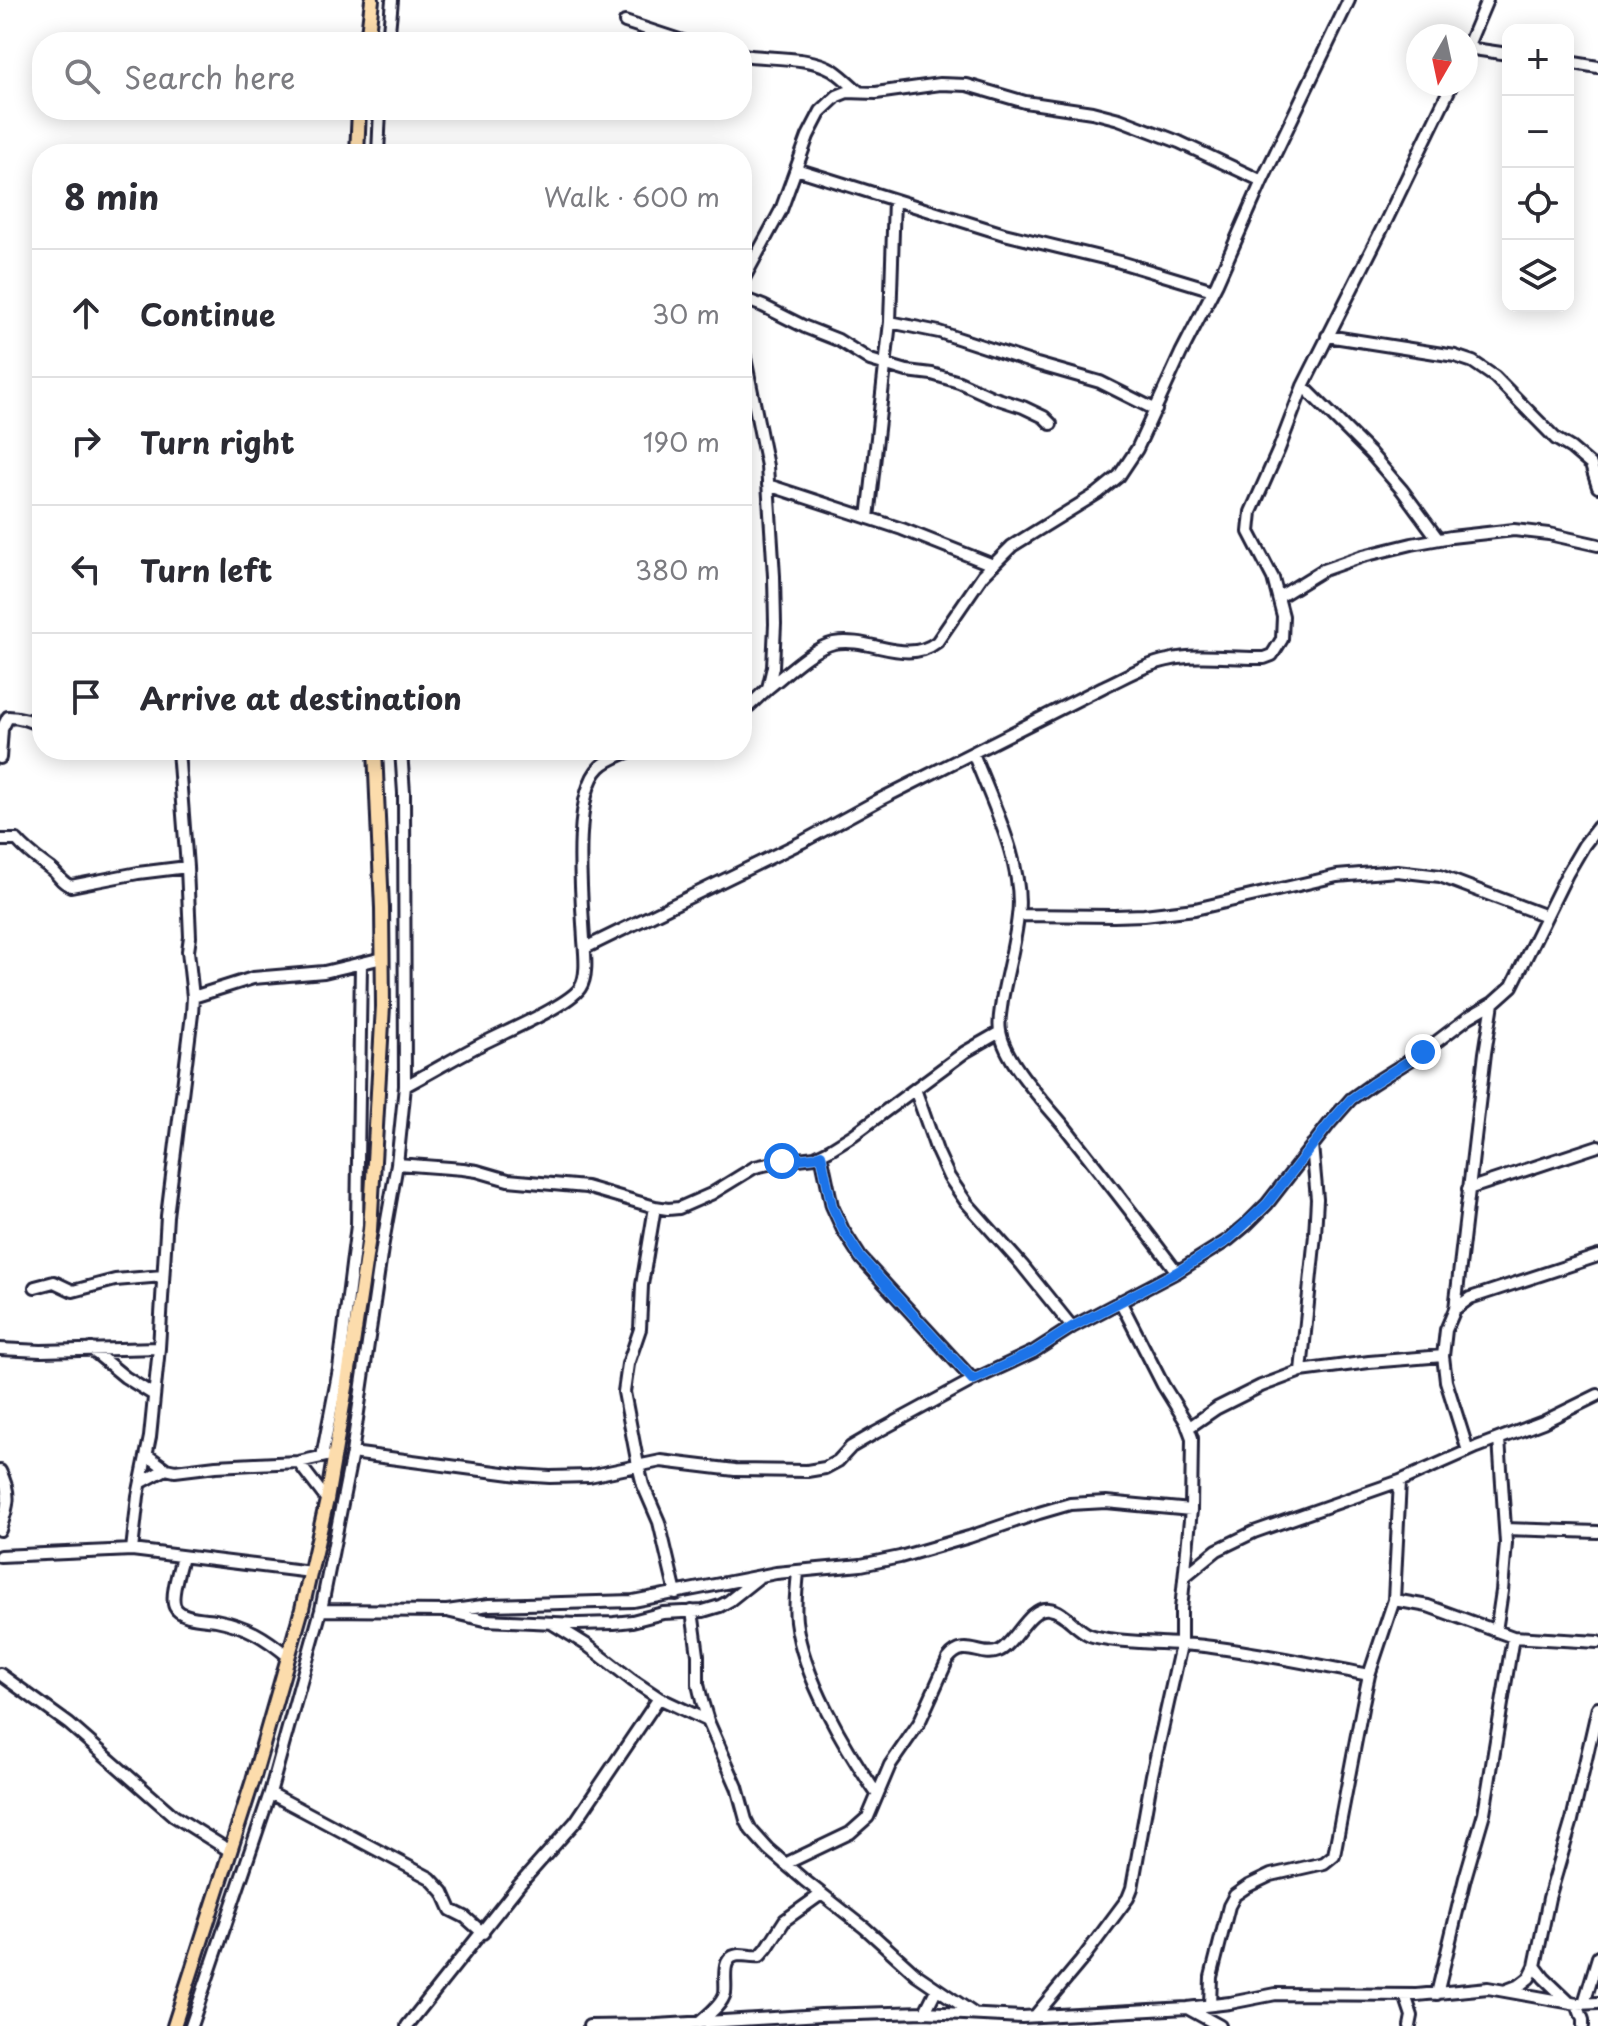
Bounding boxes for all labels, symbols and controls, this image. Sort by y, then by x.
north arrow [1406,24,1478,96]
map controls [1502,24,1574,312]
button: + [1502,24,1574,96]
search box [32,32,752,120]
icon: search [60,54,104,98]
text: Search here [124,54,296,99]
button: − [1502,96,1574,168]
button: locate [1502,168,1574,240]
text: 8 min [64,170,159,222]
text: Walk · 600 m [544,177,720,216]
button: layers [1502,240,1574,312]
icon: ahead [64,291,108,335]
text: Continue [140,291,275,336]
text: 30 m [652,294,720,333]
icon: right [64,419,108,463]
text: Turn right [140,419,295,464]
text: 190 m [643,422,720,461]
icon: left [64,547,108,591]
text: Turn left [140,547,272,592]
text: 380 m [635,550,720,589]
icon: arrive [64,675,108,719]
text: Arrive at destination [140,675,462,720]
route end [1405,1034,1441,1070]
route start [764,1143,800,1179]

